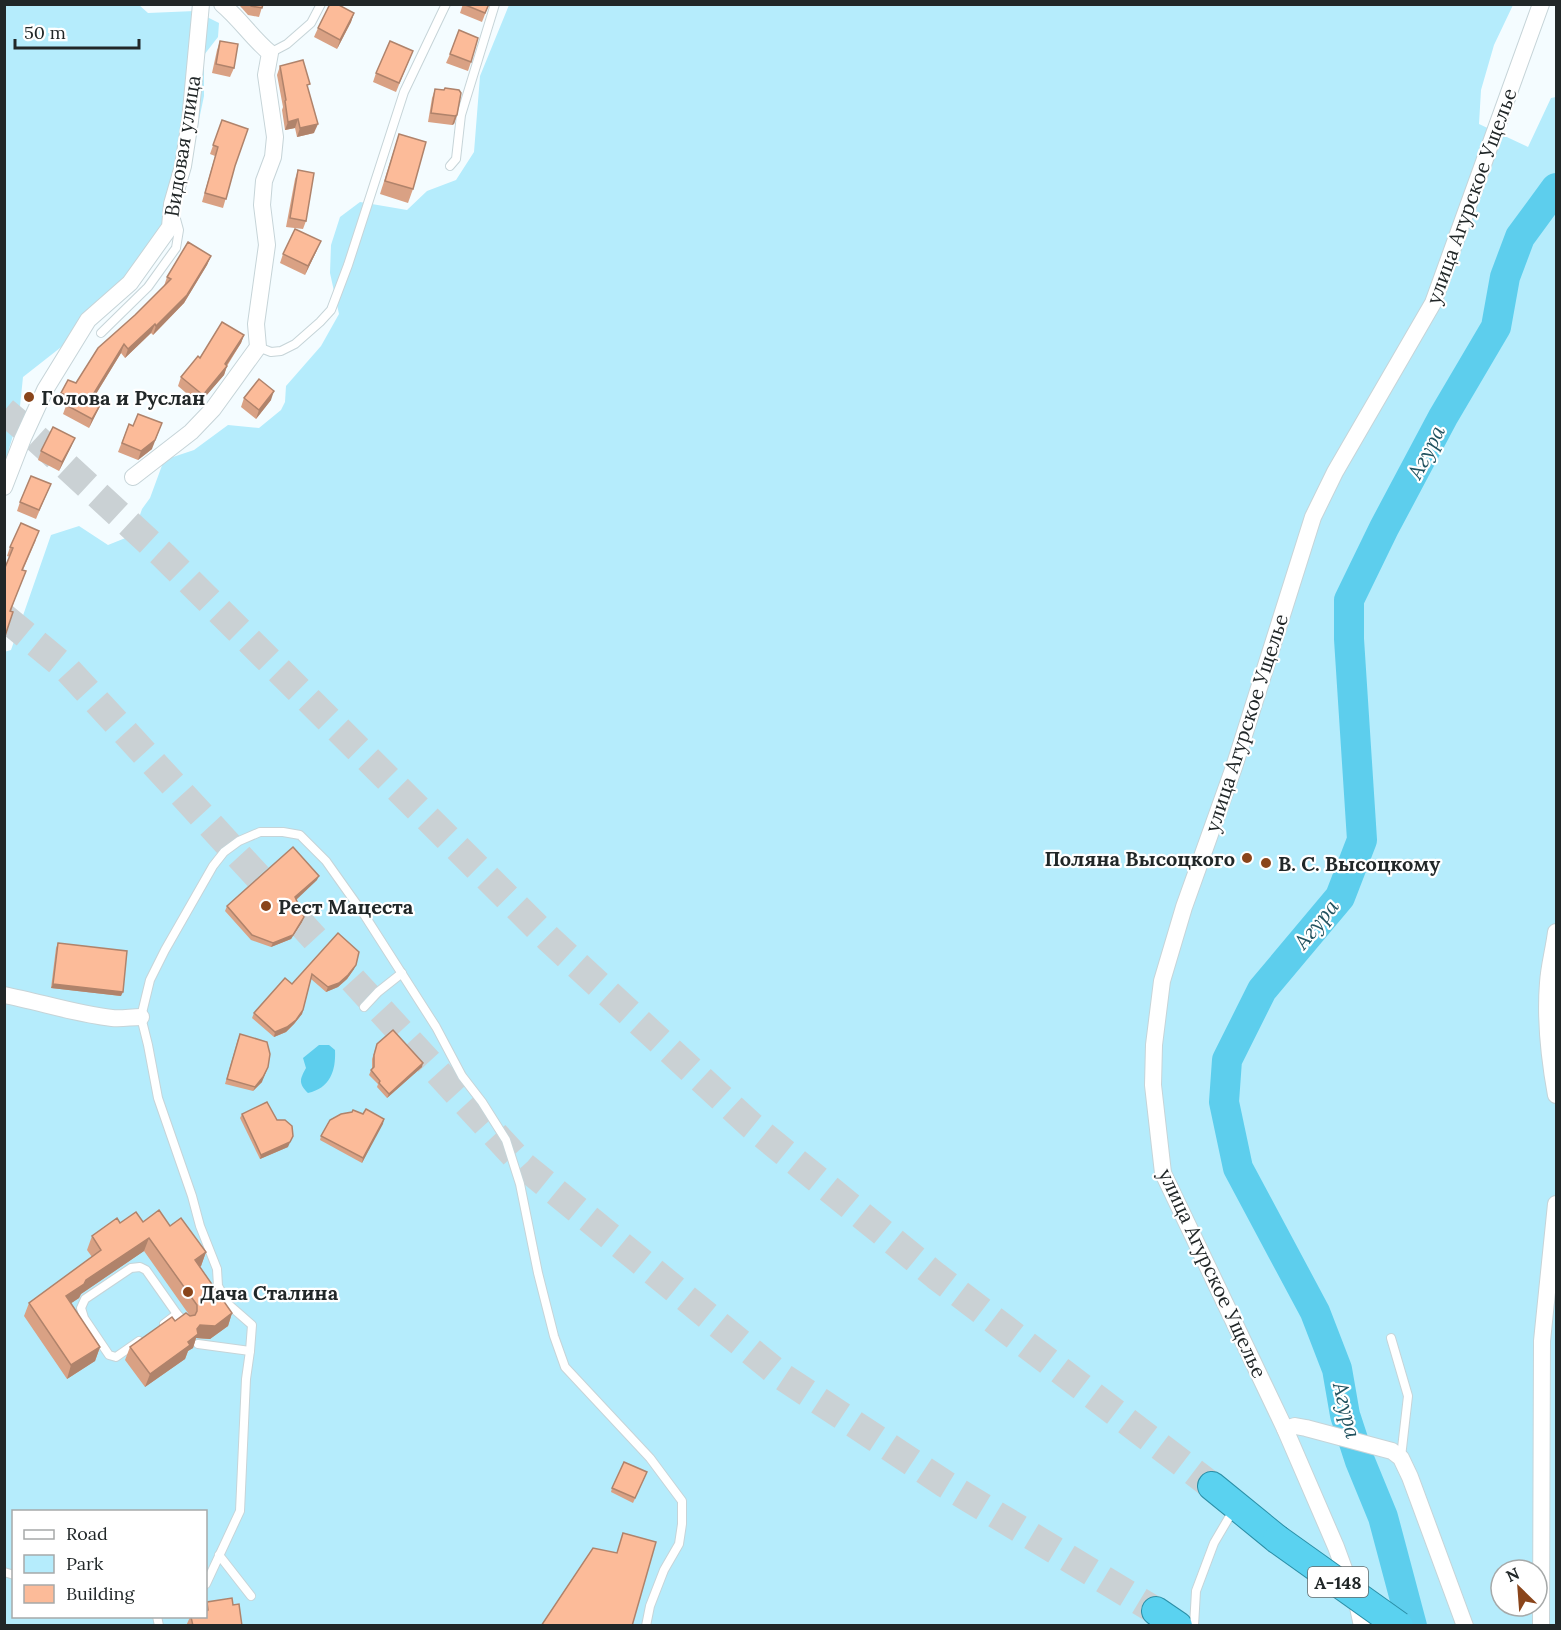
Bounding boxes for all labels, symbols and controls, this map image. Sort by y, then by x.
scale bar [15,12,140,50]
text: 50 m [24,21,66,44]
street label: Видовая улица [158,73,206,219]
street label: улица Агурское Ущелье [1420,84,1522,308]
place label: Голова и Руслан [41,385,205,410]
marker: Голова и Руслан [22,390,36,404]
water label: Агура [1401,420,1451,484]
street label: улица Агурское Ущелье [1199,610,1293,835]
place label: Поляна Высоцкого [1044,846,1235,871]
marker: Поляна Высоцкого [1240,851,1254,865]
place label: В. С. Высоцкому [1278,851,1440,876]
marker: В. С. Высоцкому [1259,856,1273,870]
water label: Агура [1287,893,1345,955]
place label: Рест Мацеста [278,894,414,919]
marker: Рест Мацеста [259,899,273,913]
street label: улица Агурское Ущелье [1153,1164,1273,1382]
place label: Дача Сталина [200,1280,339,1305]
marker: Дача Сталина [181,1285,195,1299]
water label: Агура [1327,1378,1367,1441]
legend [12,1510,207,1618]
text: Road [66,1522,108,1545]
text: Park [66,1552,104,1575]
north arrow [1489,1558,1549,1618]
text: N [1503,1563,1522,1586]
road number: А-148 [1308,1567,1368,1597]
text: Building [66,1582,136,1605]

